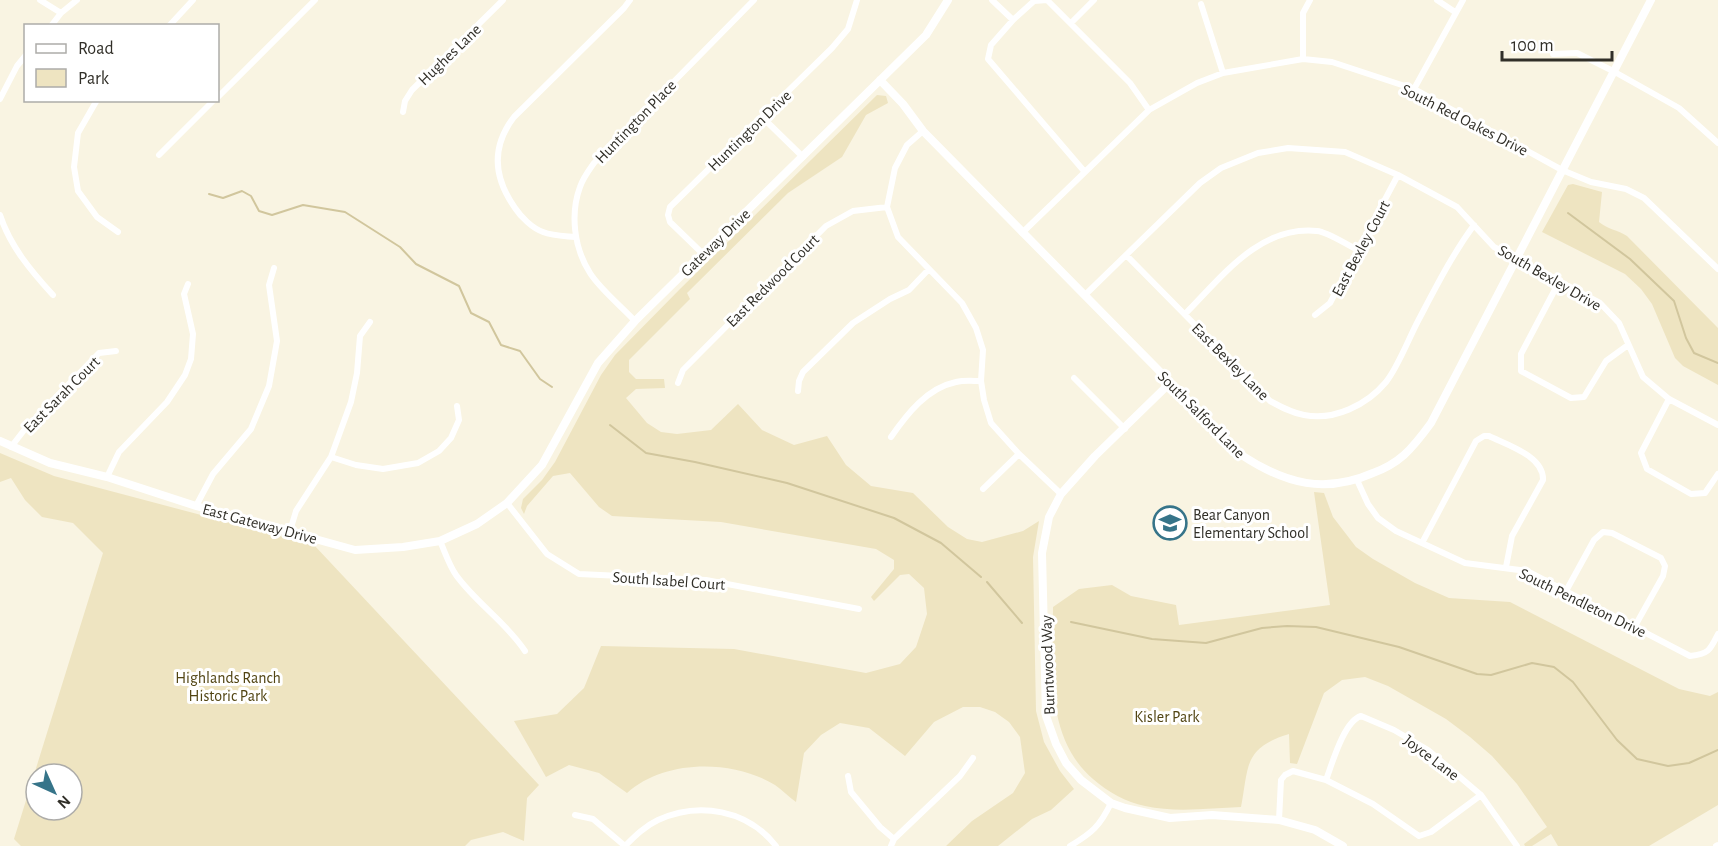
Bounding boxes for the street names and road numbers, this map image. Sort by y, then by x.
street label: Hughes Lane [415,21,484,88]
street label: Huntington Place [592,77,679,166]
street label: South Red Oakes Drive [1399,81,1530,159]
street label: Huntington Drive [705,87,794,174]
street label: East Bexley Court [1329,198,1394,300]
street label: Gateway Drive [678,206,754,280]
street label: East Redwood Court [723,231,822,330]
street label: South Bexley Drive [1495,242,1604,315]
street label: East Bexley Lane [1188,320,1272,404]
street label: East Sarah Court [21,354,103,436]
street label: South Salford Lane [1155,368,1248,461]
street label: East Gateway Drive [200,501,319,548]
street label: South Pendleton Drive [1517,565,1649,641]
street label: South Isabel Court [612,569,726,593]
street label: Burntwood Way [1038,615,1059,715]
street label: Joyce Lane [1400,732,1462,784]

